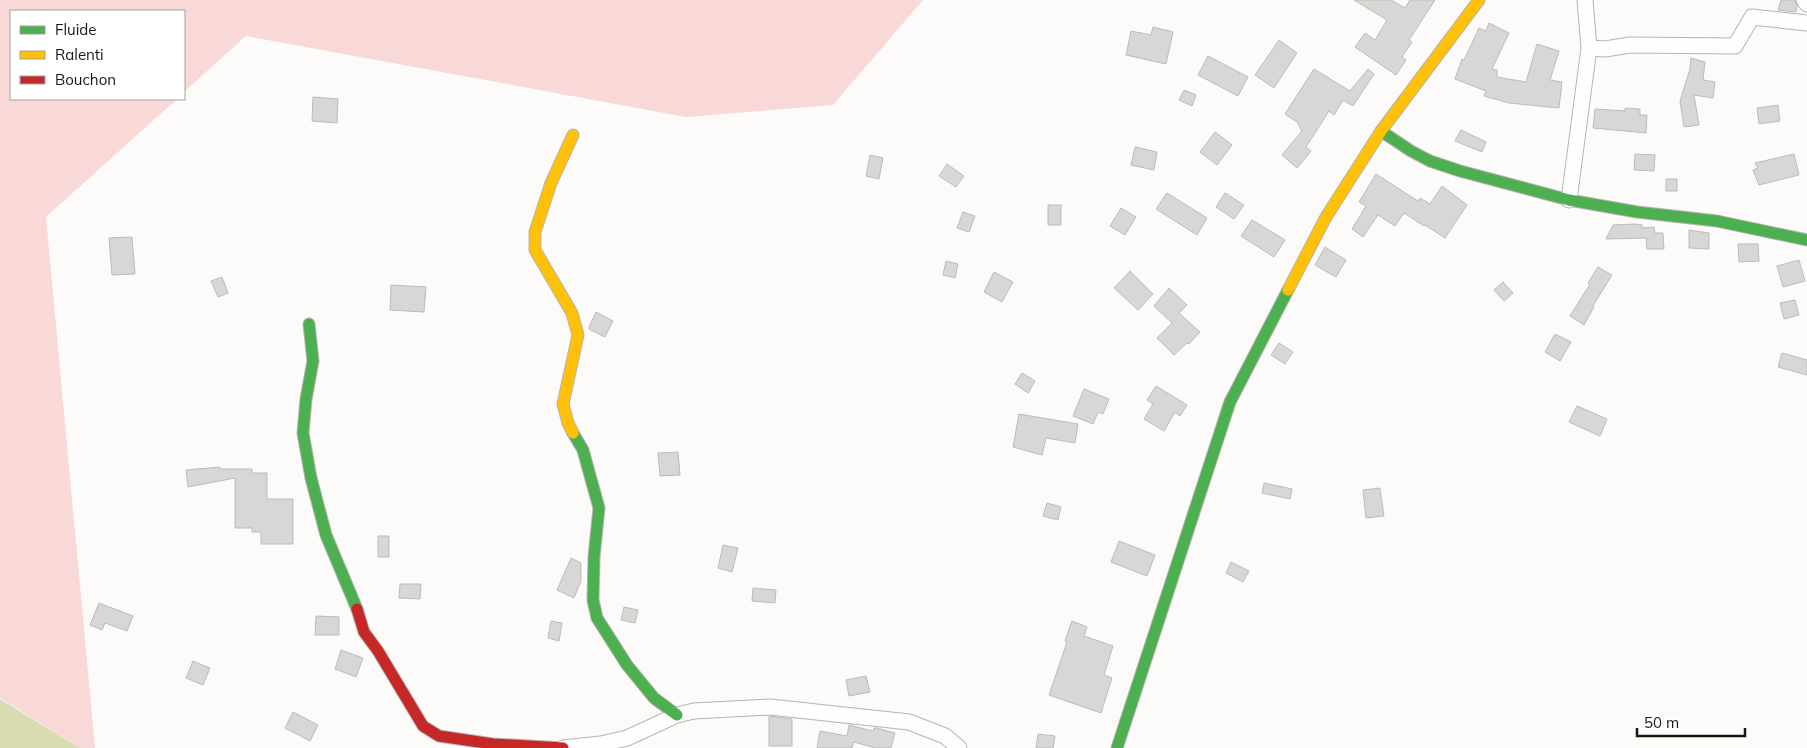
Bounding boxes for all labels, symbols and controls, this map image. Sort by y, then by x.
legend [10,10,185,100]
text: Fluide [55,20,96,39]
text: Ralenti [55,45,104,64]
text: Bouchon [55,70,116,89]
scale bar [1637,706,1744,738]
text: 50 m [1644,713,1679,732]

